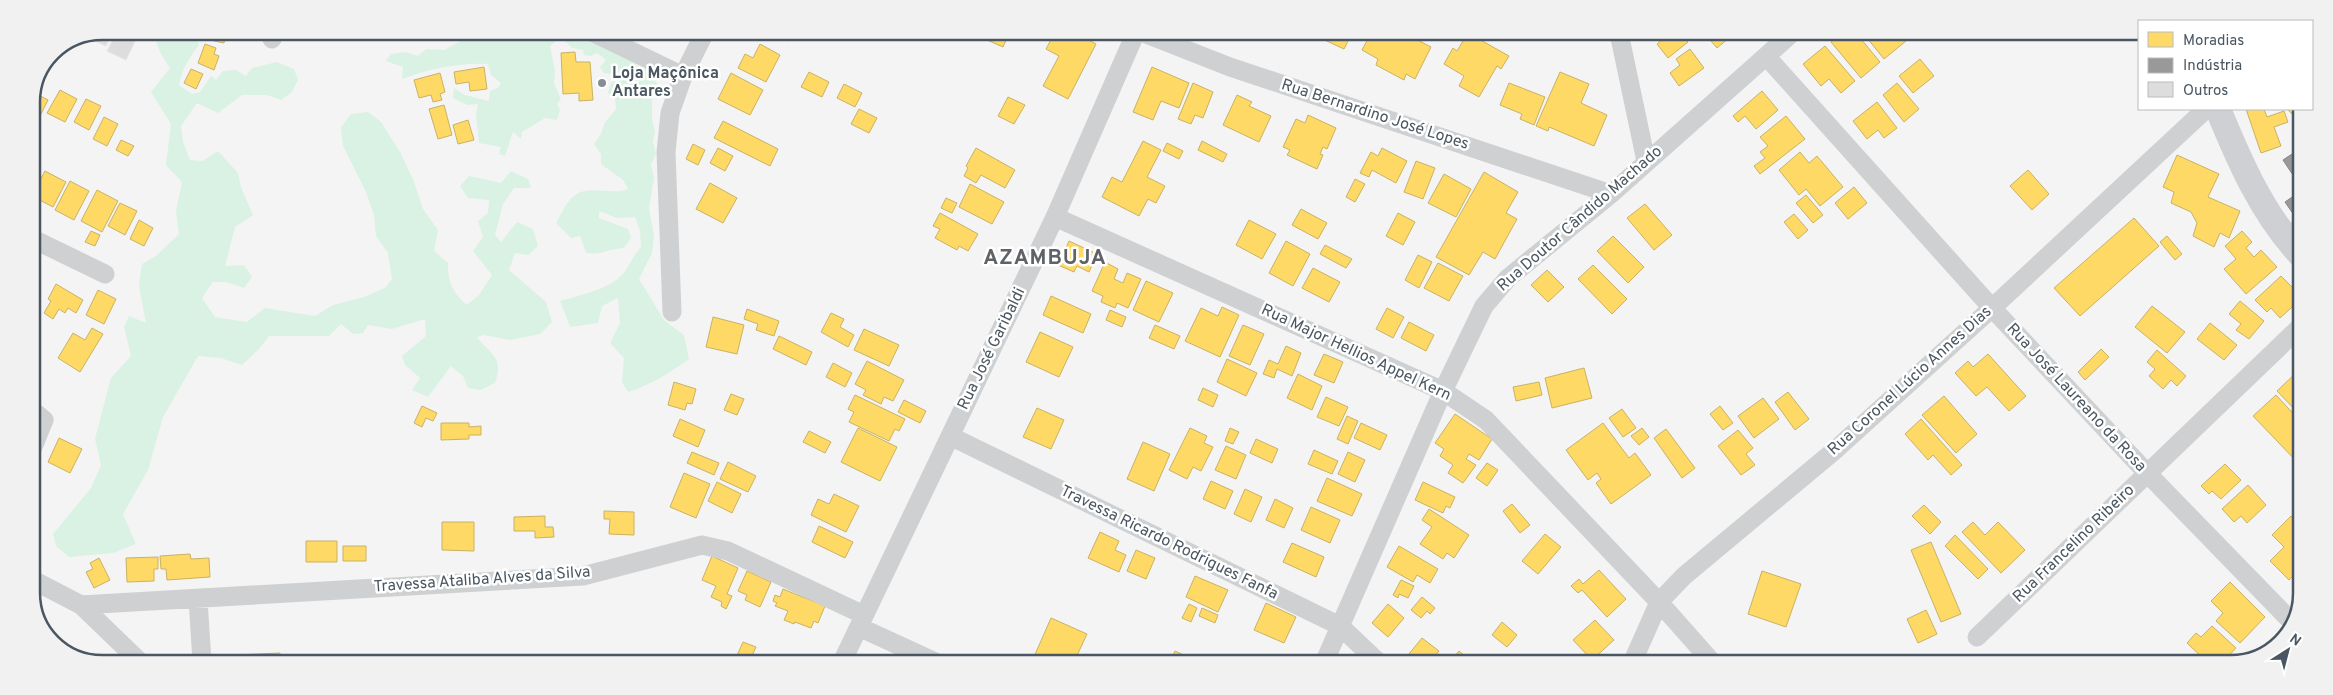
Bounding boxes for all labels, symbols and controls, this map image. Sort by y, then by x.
legend [2138,20,2313,110]
text: Moradias [2183,32,2244,51]
text: Indústria [2183,57,2242,76]
place label: Loja Maçônica Antares [612,64,719,102]
street label: Rua Bernardino José Lopes [1279,75,1471,155]
marker: Loja Maçônica Antares [596,77,608,89]
text: Outros [2183,82,2228,101]
street label: Rua Doutor Cândido Machado [1493,142,1667,296]
district label: AZAMBUJA [983,245,1107,272]
street label: Rua José Garibaldi [954,285,1030,413]
street label: Rua Major Hellios Appel Kern [1258,300,1454,406]
street label: Rua Coronel Lúcio Annes Dias [1824,302,1996,460]
street label: Rua José Laureano da Rosa [2002,319,2150,477]
street label: Travessa Ricardo Rodrigues Fanfa [1057,481,1281,605]
street label: Rua Francelino Ribeiro [2009,481,2139,607]
street label: Travessa Ataliba Alves da Silva [373,562,591,598]
north arrow [2263,625,2313,675]
text: N [2286,631,2304,651]

